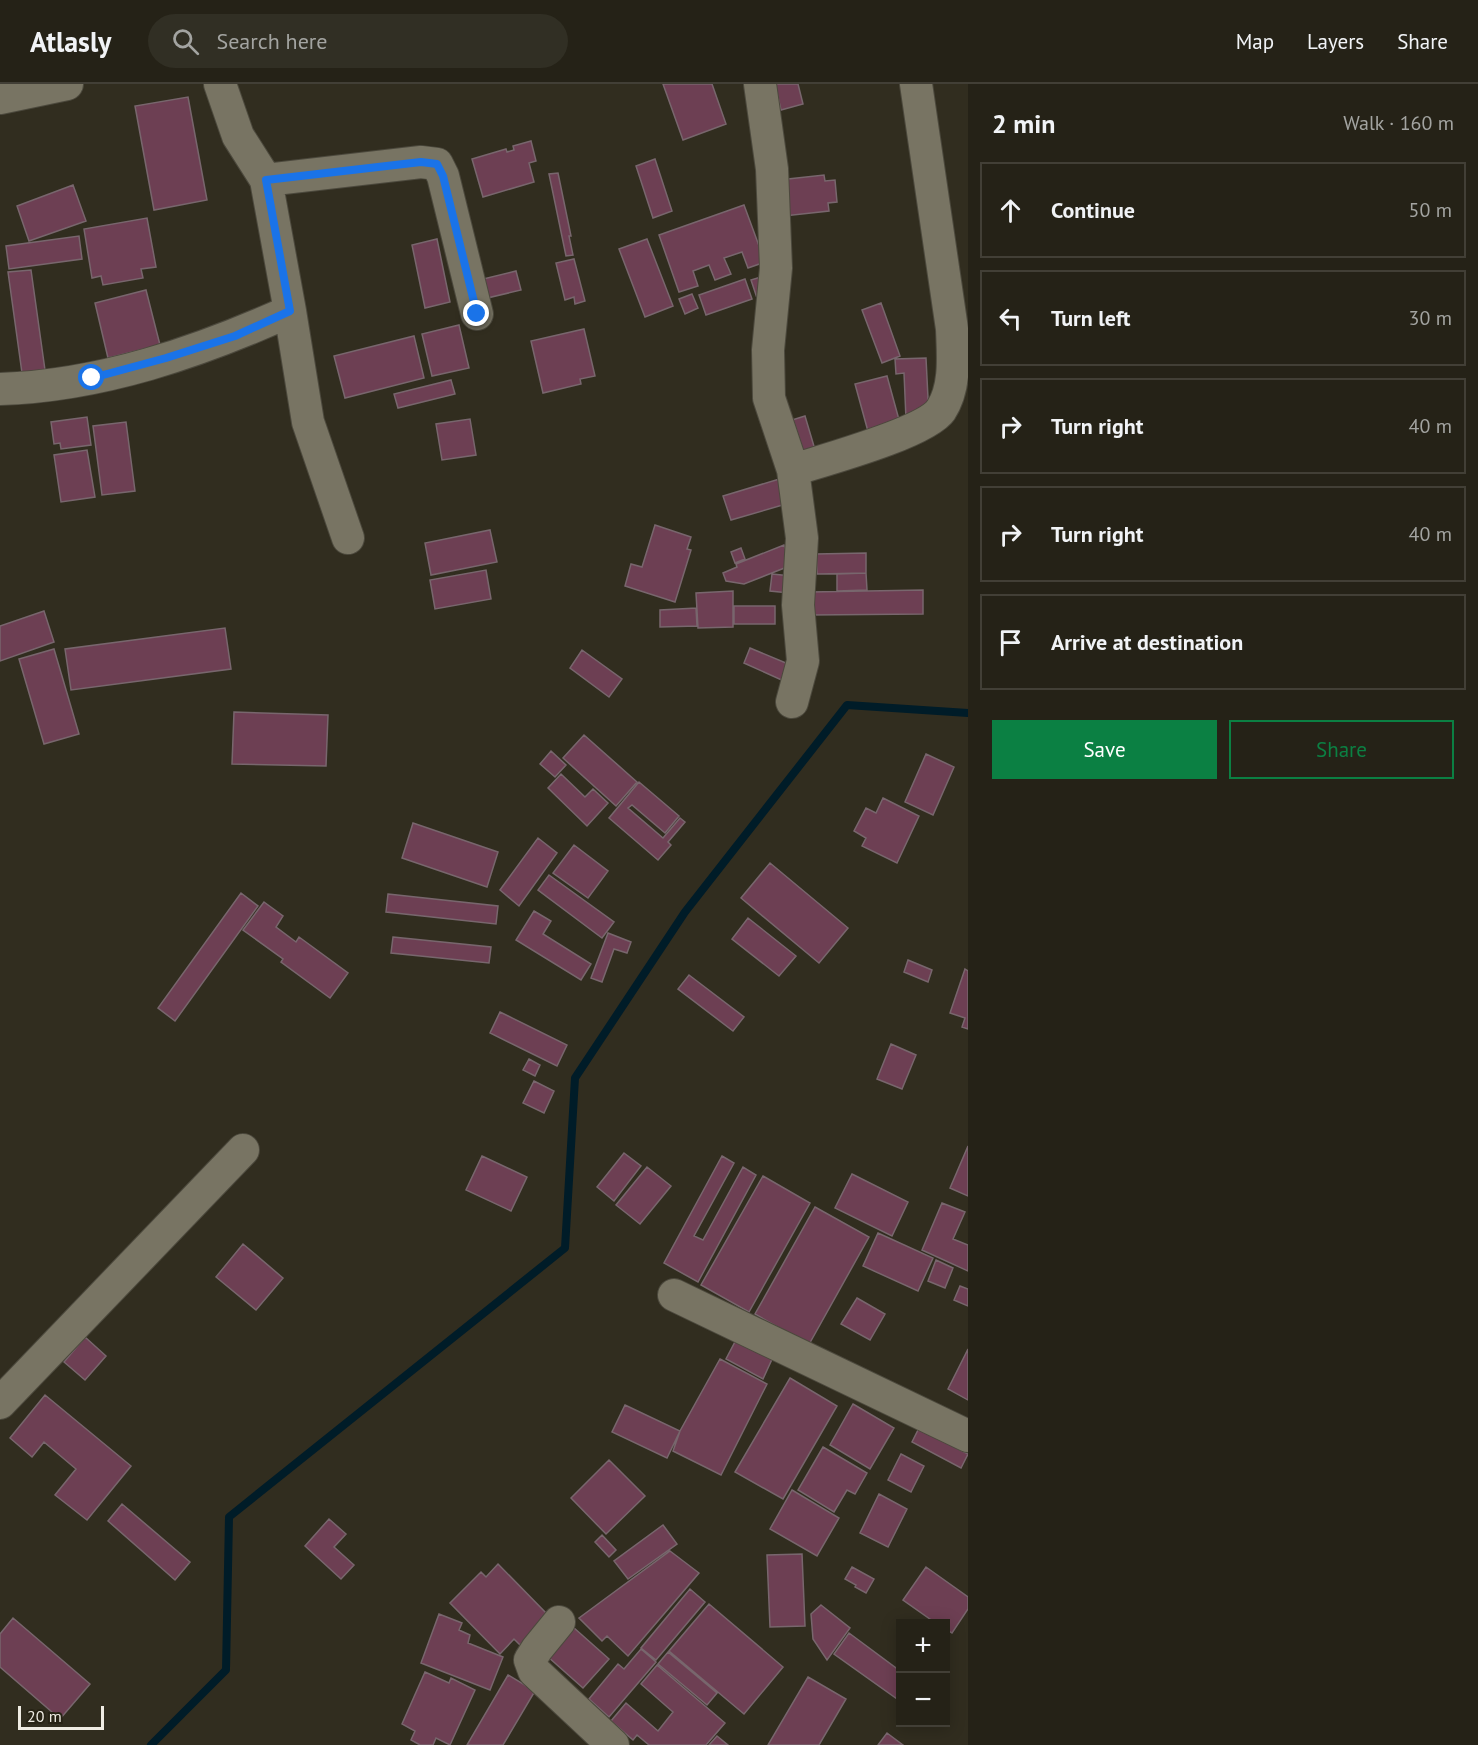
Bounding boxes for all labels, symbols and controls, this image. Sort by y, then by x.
search box [148,14,568,68]
text: Atlasly [30,23,112,60]
icon: search [169,25,202,58]
text: Search here [217,27,327,55]
text: Map [1236,28,1274,55]
text: Layers [1307,28,1364,55]
text: Share [1397,28,1448,55]
text: 2 min [992,107,1055,140]
text: Walk · 160 m [1343,110,1454,136]
icon: ahead [994,194,1027,227]
text: Continue [1051,196,1135,224]
text: 50 m [1409,197,1452,223]
route end [463,300,489,326]
icon: left [994,302,1027,335]
text: Turn left [1051,304,1131,332]
text: 30 m [1409,305,1452,331]
route start [78,364,104,390]
icon: right [994,410,1027,443]
text: Turn right [1051,412,1143,440]
text: 40 m [1409,413,1452,439]
icon: right [994,518,1027,551]
text: Turn right [1051,520,1143,548]
text: 40 m [1409,521,1452,547]
icon: arrive [994,626,1027,659]
text: Arrive at destination [1051,628,1243,656]
button: Save [992,720,1217,779]
button: Share [1229,720,1454,779]
map controls [896,1619,950,1727]
button: + [896,1619,950,1673]
button: − [896,1673,950,1727]
scale bar [18,1703,104,1730]
text: 20 m [27,1706,62,1726]

